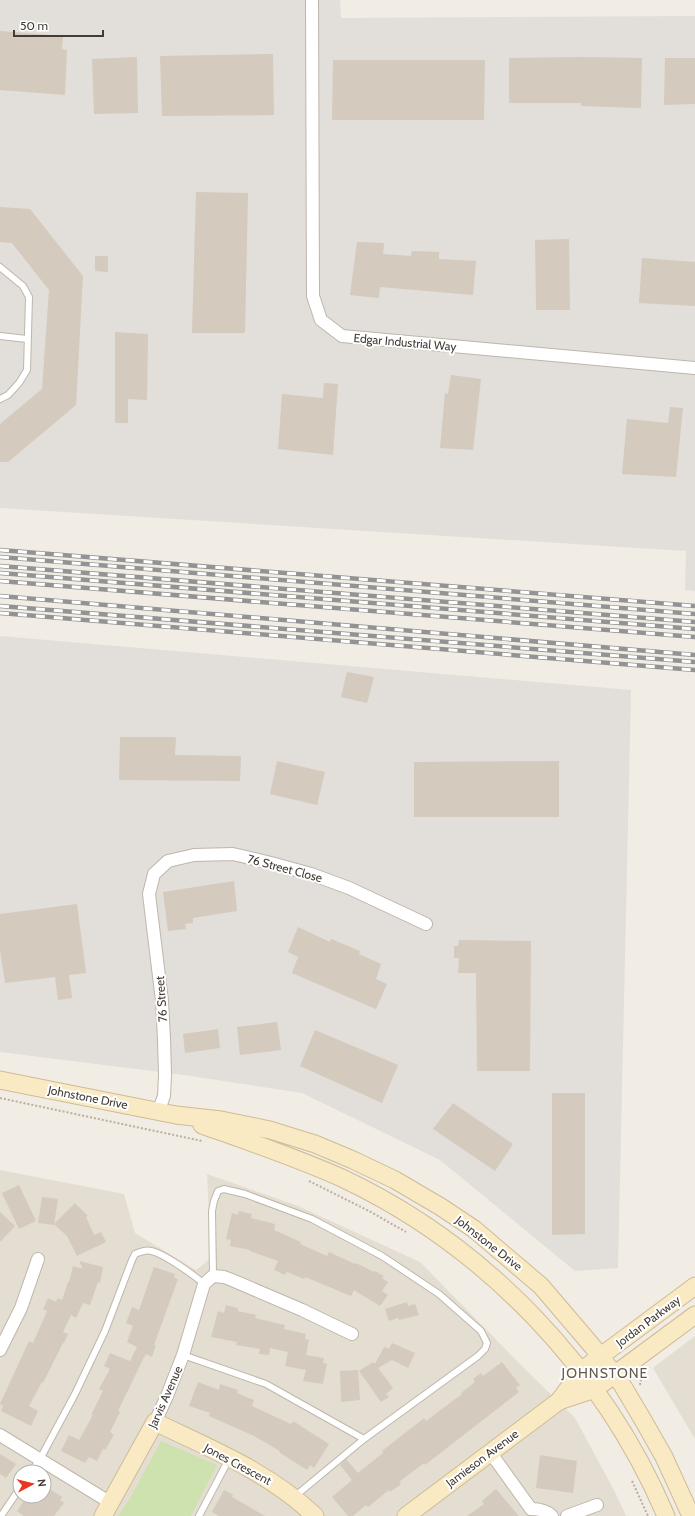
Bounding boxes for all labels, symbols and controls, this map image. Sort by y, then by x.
scale bar [14,12,103,38]
text: 50 m [20,18,48,33]
street label: Edgar Industrial Way [353,330,457,354]
street label: 76 Street Close [246,851,324,885]
street label: 76 Street [152,975,170,1023]
street label: Johnstone Drive [46,1082,129,1112]
street label: Johnstone Drive [452,1212,525,1274]
street label: Jordan Parkway [612,1292,683,1351]
street label: Jarvis Avenue [144,1363,185,1431]
district label: JOHNSTONE [561,1364,648,1382]
street label: Jamieson Avenue [442,1426,521,1491]
street label: Jones Crescent [201,1439,274,1488]
north arrow [12,1464,52,1504]
text: N [35,1478,49,1487]

